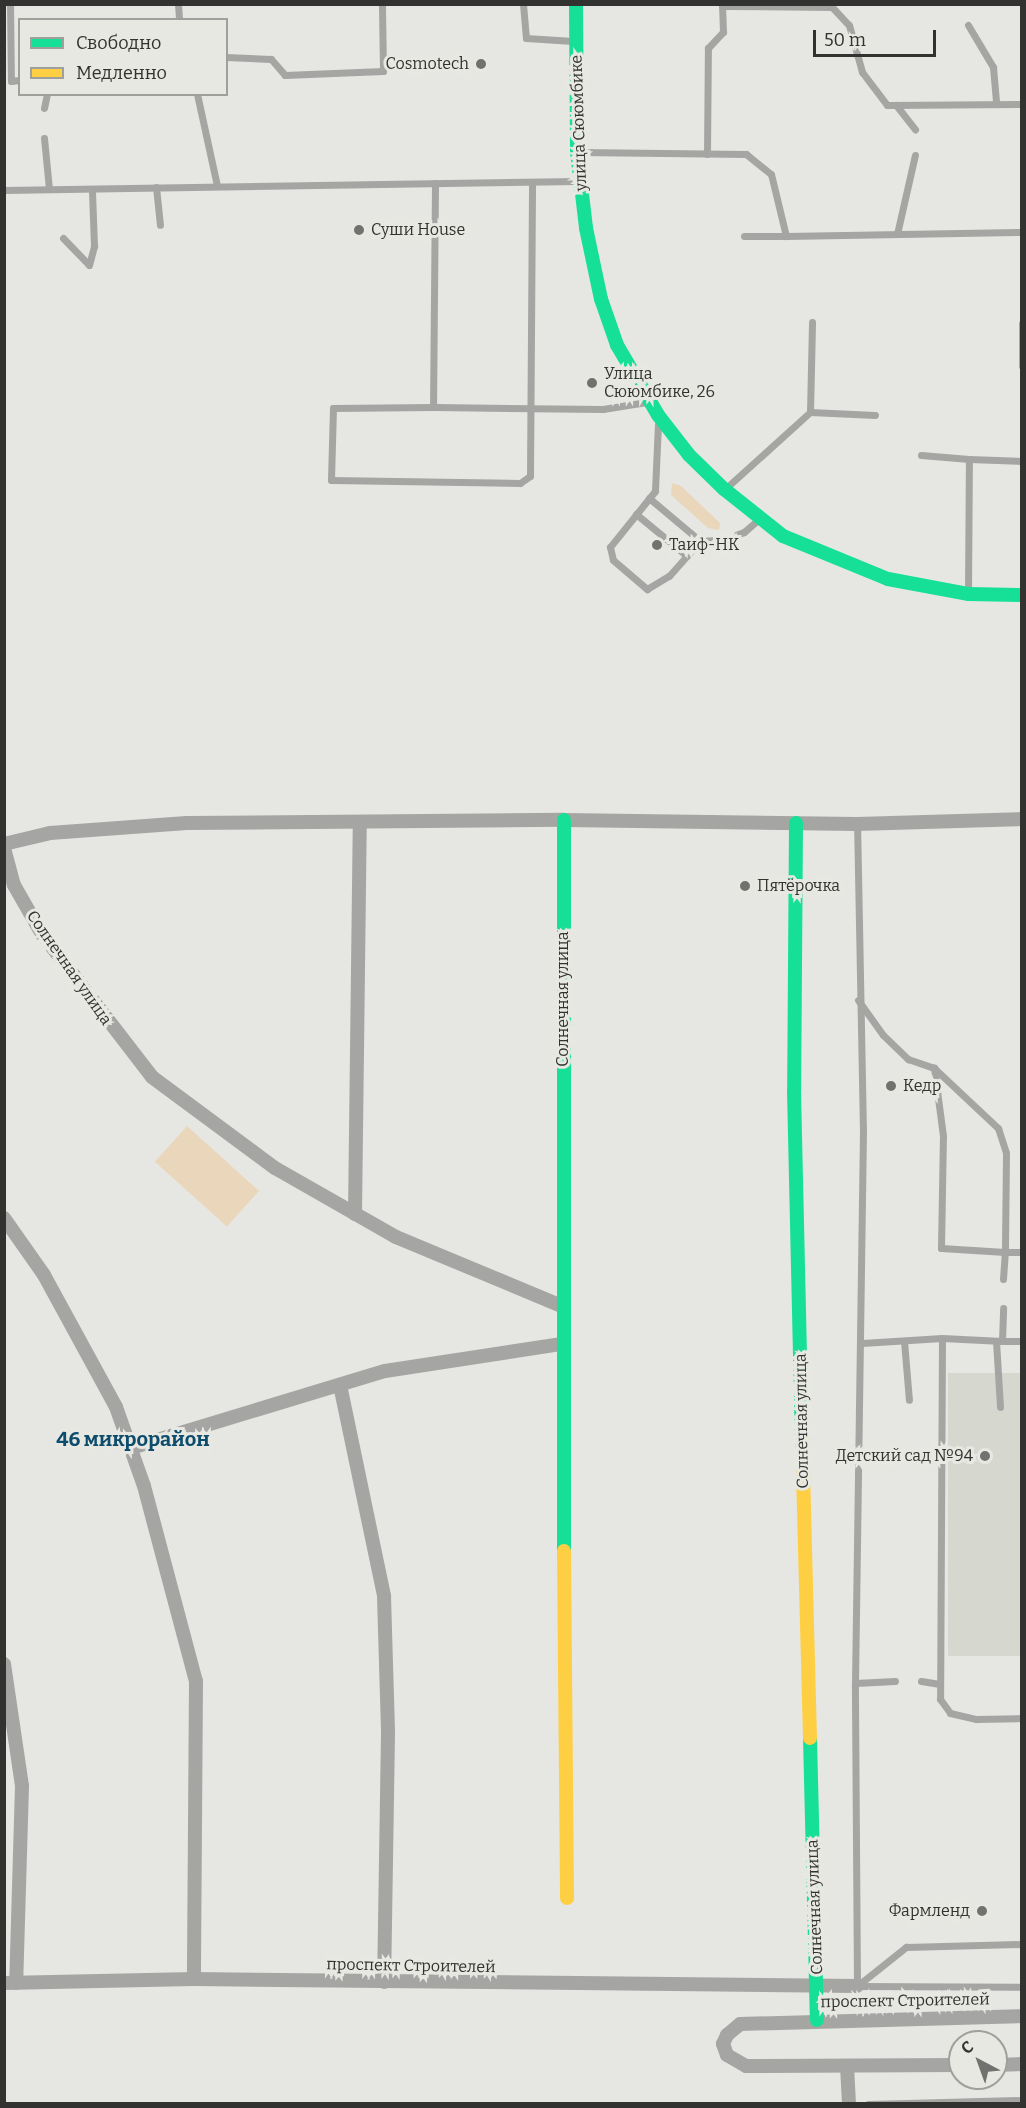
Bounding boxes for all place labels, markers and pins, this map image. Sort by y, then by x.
place label: Cosmotech [386,54,469,74]
marker: Cosmotech [474,57,488,71]
place label: Суши House [371,220,465,240]
marker: Суши House [352,223,366,237]
place label: Улица Сююмбике, 26 [604,364,715,402]
marker: Улица Сююмбике, 26 [585,376,599,390]
place label: Таиф-НК [669,535,739,555]
marker: Таиф-НК [650,538,664,552]
place label: Пятёрочка [757,876,840,896]
marker: Пятёрочка [738,879,752,893]
place label: Кедр [903,1076,941,1096]
marker: Кедр [884,1079,898,1093]
place label: Детский сад №94 [836,1446,973,1466]
marker: Детский сад №94 [978,1449,992,1463]
place label: Фармленд [889,1901,970,1921]
marker: Фармленд [975,1904,989,1918]

